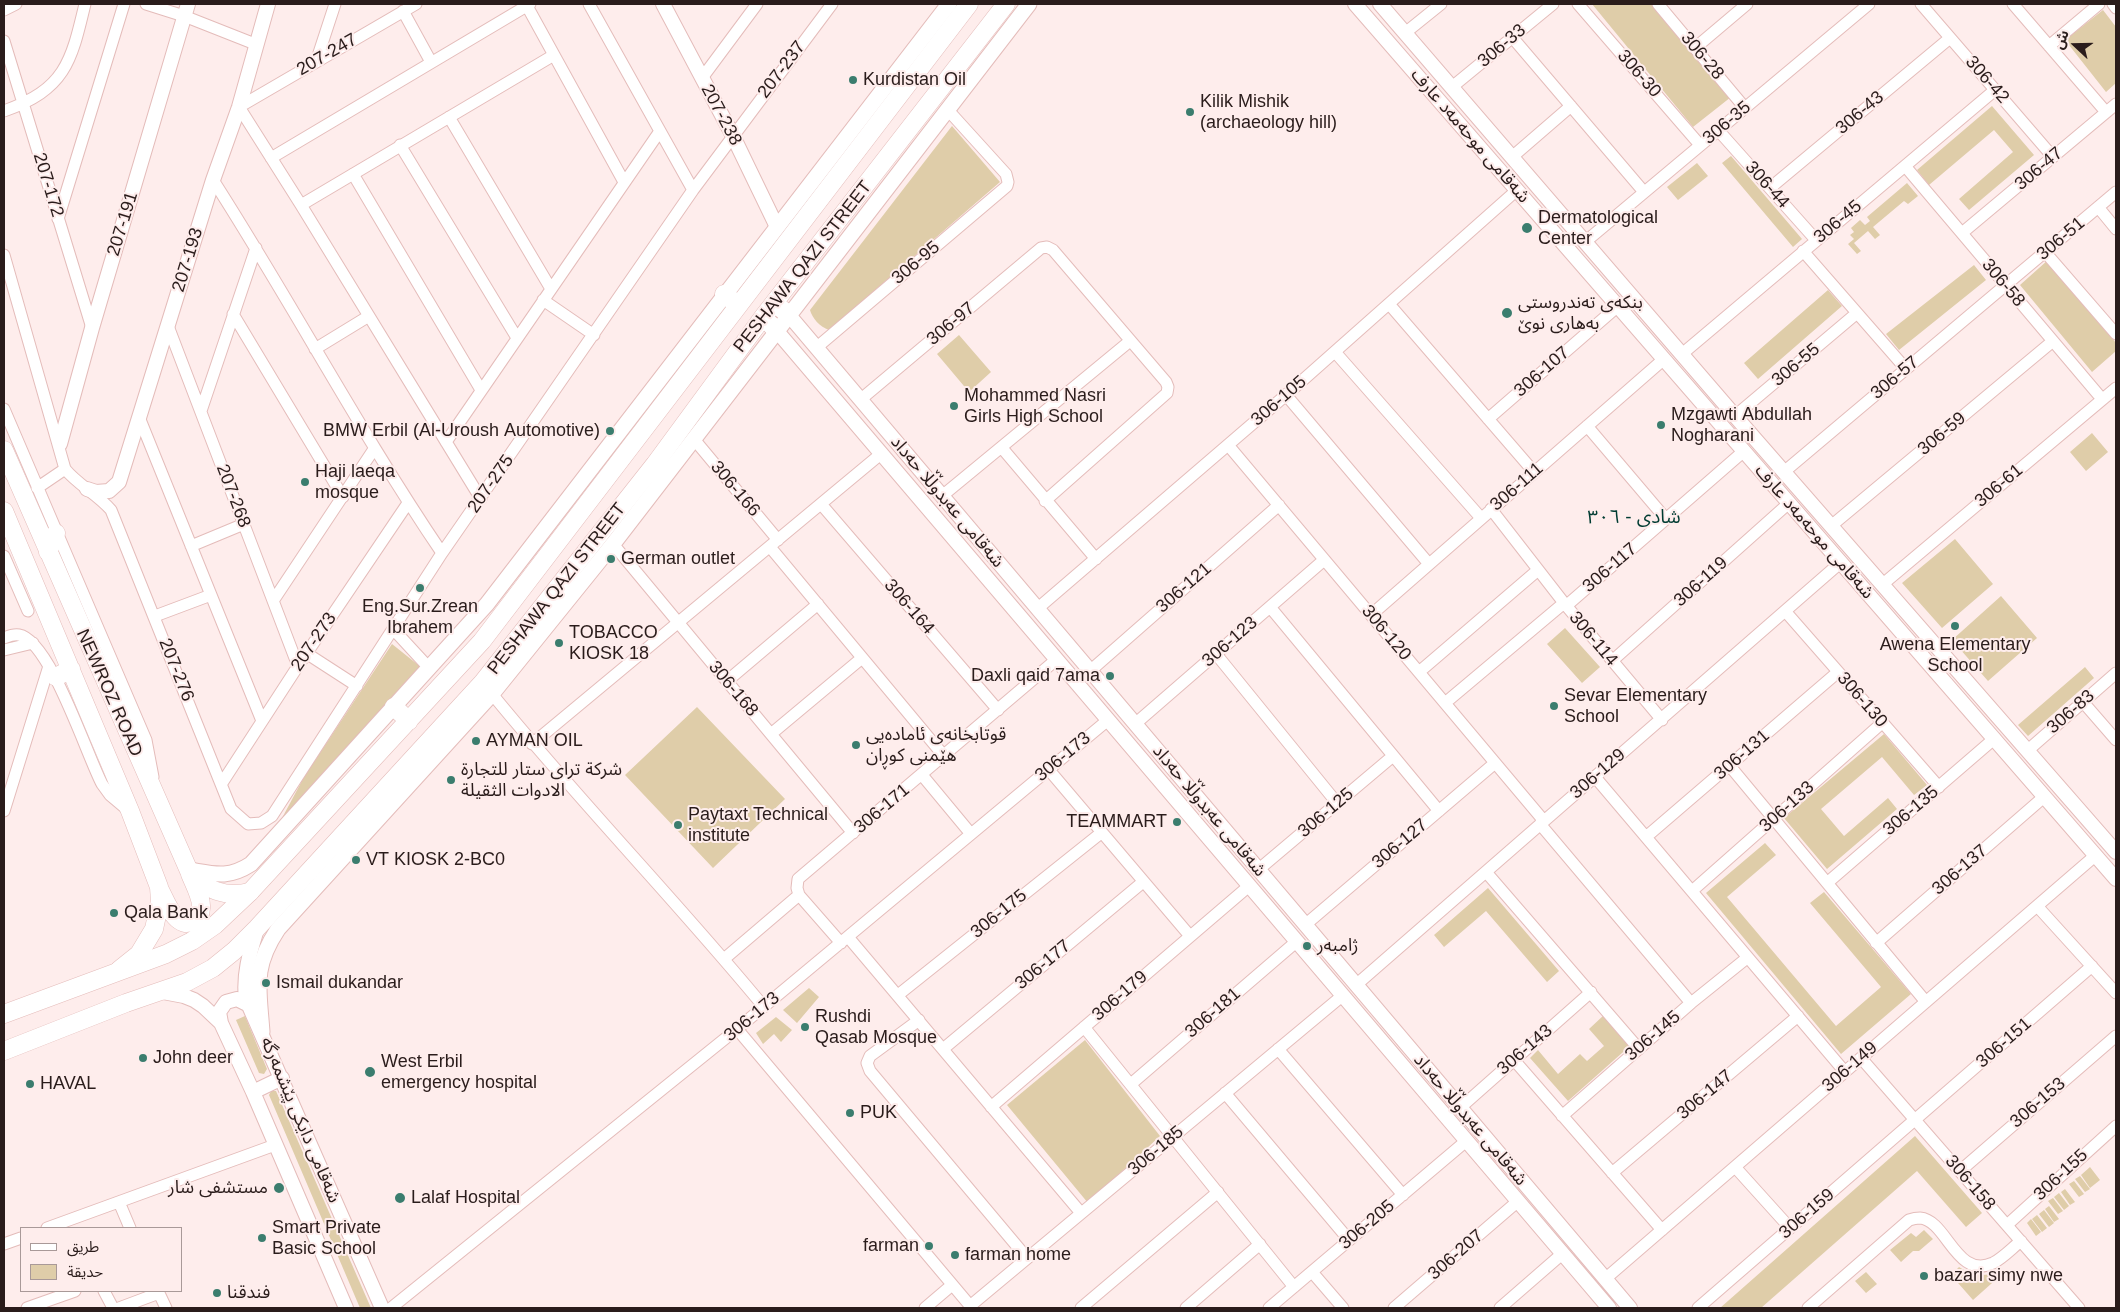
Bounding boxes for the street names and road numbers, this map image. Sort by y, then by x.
street label: 306-33 [1474,20,1530,72]
street label: 306-28 [1676,28,1728,84]
street label: 207-247 [293,29,361,81]
street label: 207-237 [753,37,811,103]
street label: 306-30 [1612,46,1666,102]
street label: 306-42 [1960,52,2014,108]
street label: شەقامی موحەمەد عارف [1406,64,1534,208]
street label: 207-238 [696,81,746,149]
street label: 306-43 [1832,87,1888,139]
street label: 306-35 [1699,97,1755,149]
street label: 306-47 [2011,143,2067,195]
street label: 207-172 [28,150,68,220]
street label: 306-44 [1740,157,1794,213]
street label: PESHAWA QAZI STREET [729,177,877,357]
street label: 207-191 [103,189,143,259]
street label: 306-45 [1810,196,1866,248]
street label: 306-51 [2033,213,2089,265]
street label: 207-193 [168,225,208,295]
street label: 306-95 [888,237,944,289]
street label: 306-58 [1977,255,2029,311]
street label: 306-97 [923,298,979,350]
street label: 306-55 [1768,339,1824,391]
street label: 306-107 [1510,342,1574,402]
street label: 306-57 [1867,352,1923,404]
street label: 306-105 [1247,371,1311,431]
street label: 306-59 [1914,408,1970,460]
street label: شەقامی عەبدوڵڵا حەداد [886,432,1008,572]
street label: 207-275 [463,451,519,517]
street label: 306-166 [705,457,765,521]
street label: 306-111 [1486,458,1548,516]
street label: شەقامی موحەمەد عارف [1750,460,1878,604]
street label: 306-61 [1971,460,2027,512]
street label: 207-268 [211,461,255,531]
street label: PESHAWA QAZI STREET [483,499,631,679]
street label: 306-117 [1578,539,1642,597]
street label: 306-119 [1670,552,1732,612]
street label: 306-121 [1152,558,1216,618]
street label: 306-164 [879,575,939,639]
street label: 306-120 [1356,601,1416,665]
street label: 306-114 [1564,607,1622,671]
street label: 207-273 [287,609,341,675]
street label: 306-123 [1198,612,1262,672]
street label: NEWROZ ROAD [71,626,147,760]
street label: 207-276 [154,635,198,705]
street label: 306-168 [703,657,763,721]
street label: 306-130 [1832,668,1892,732]
street label: 306-83 [2043,685,2099,739]
street label: 306-131 [1710,725,1774,785]
street label: 306-173 [1031,727,1095,787]
street label: شەقامی عەبدوڵڵا حەداد [1148,741,1270,881]
street label: 306-129 [1566,744,1630,804]
street label: 306-133 [1755,777,1819,837]
street label: 306-171 [850,779,914,839]
street label: 306-135 [1879,781,1943,841]
street label: 306-125 [1294,783,1358,843]
street label: 306-127 [1368,814,1432,874]
street label: 306-137 [1928,840,1992,900]
street label: 306-175 [967,885,1031,943]
street label: 306-177 [1011,935,1075,995]
street label: 306-179 [1088,966,1152,1026]
street label: 306-181 [1181,983,1245,1043]
street label: 306-173 [720,987,784,1047]
street label: 306-145 [1621,1006,1685,1066]
street label: 306-151 [1972,1013,2036,1073]
street label: 306-143 [1493,1020,1557,1080]
street label: شەقامی دایکی پێشمەرگە [255,1034,345,1206]
street label: 306-149 [1818,1037,1882,1097]
street label: شەقامی عەبدوڵڵا حەداد [1409,1050,1531,1190]
street label: 306-147 [1673,1065,1737,1125]
street label: 306-153 [2006,1073,2070,1133]
street label: 306-185 [1124,1121,1188,1181]
street label: 306-155 [2029,1145,2093,1205]
street label: 306-158 [1940,1151,2000,1215]
street label: 306-159 [1775,1184,1839,1244]
street label: 306-205 [1335,1195,1399,1255]
street label: 306-207 [1424,1225,1488,1285]

